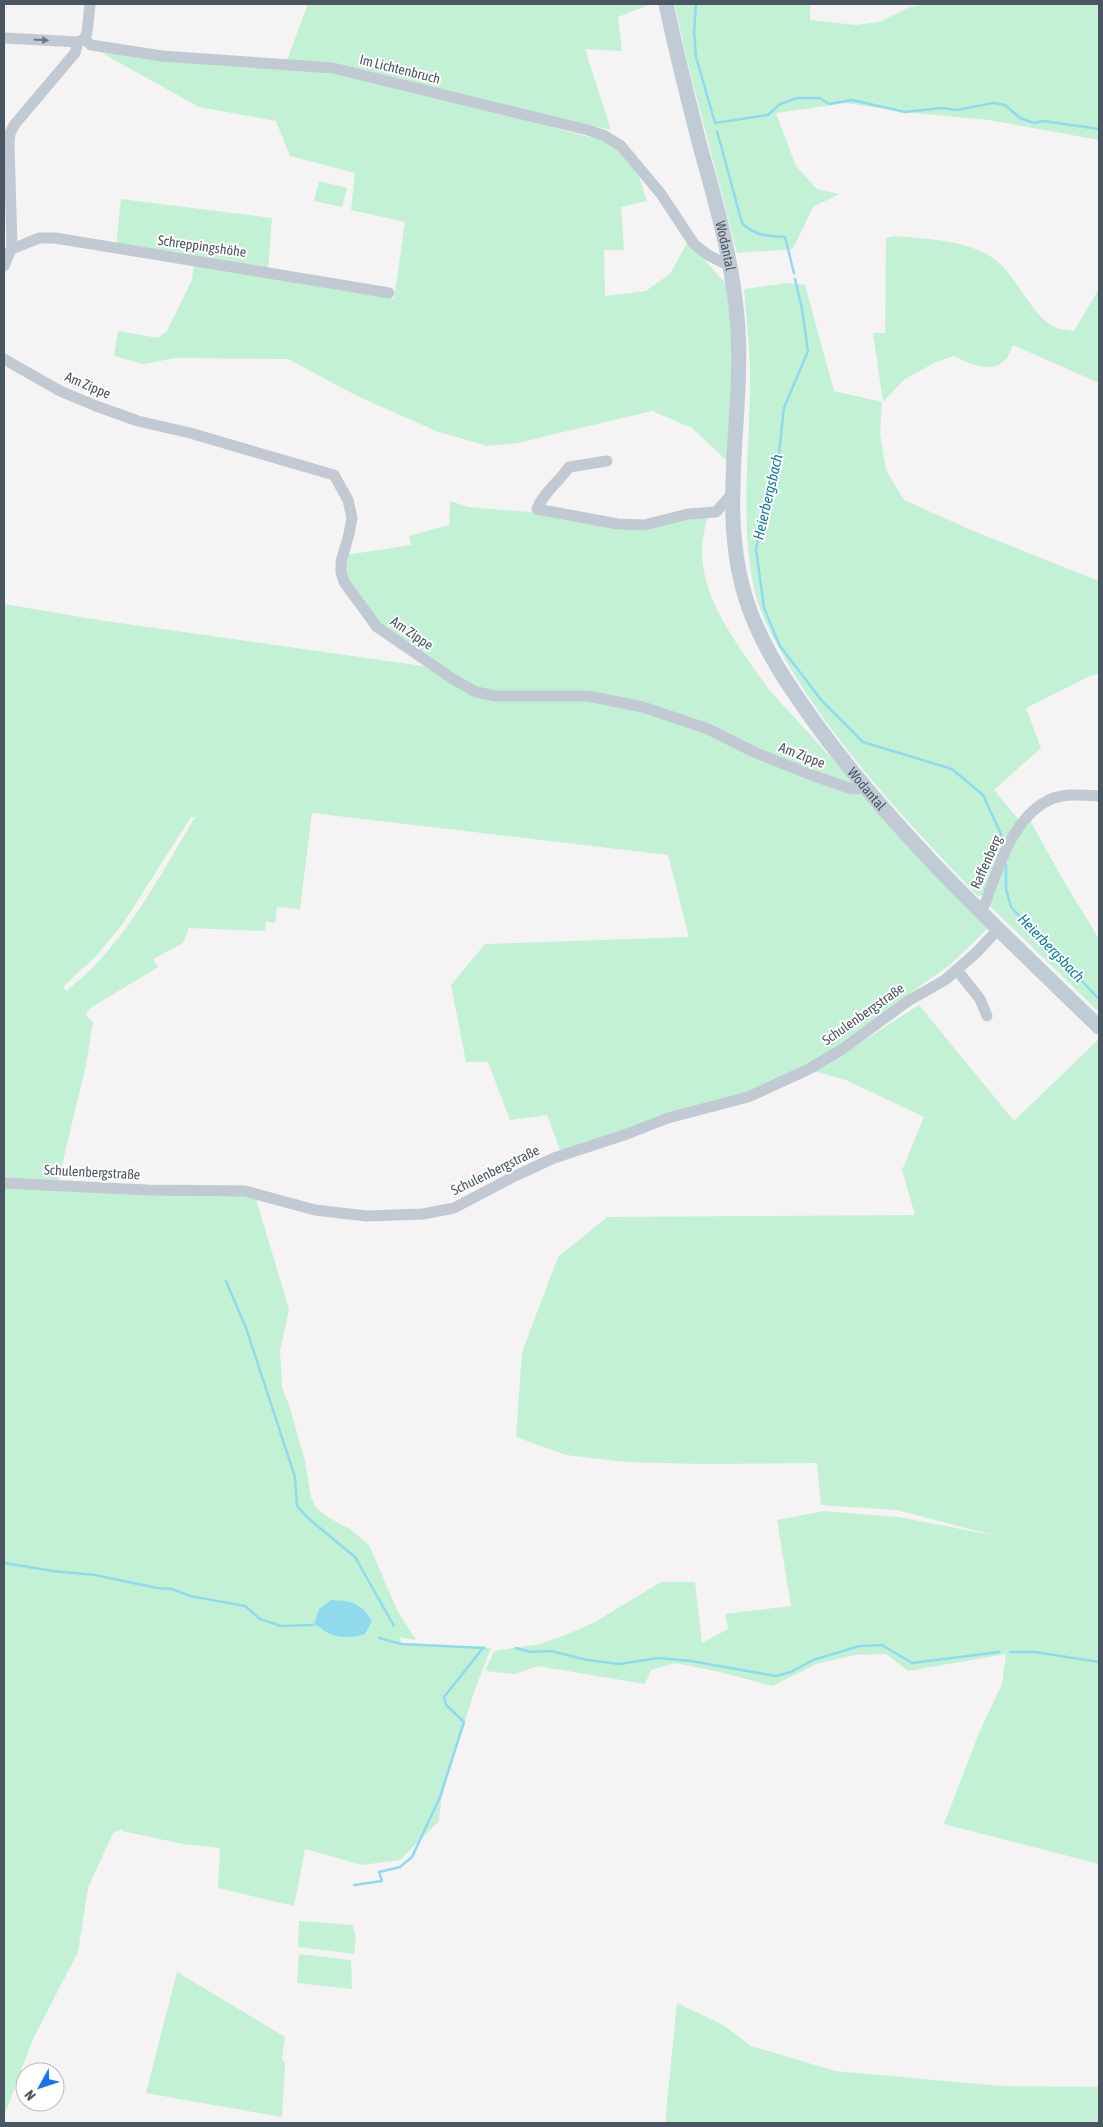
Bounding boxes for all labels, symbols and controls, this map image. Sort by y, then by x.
one-way arrow [33,36,49,44]
street label: Im Lichtenbruch [358,51,442,87]
street label: Wodantal [712,219,739,272]
street label: Schreppingshöhe [157,232,247,260]
street label: Am Zippe [63,368,113,402]
water label: Heierbergsbach [749,452,786,541]
street label: Am Zippe [388,613,436,653]
street label: Am Zippe [777,739,827,771]
street label: Wodantal [844,764,889,814]
street label: Raffenberg [967,833,1005,891]
water label: Heierbergsbach [1015,910,1088,985]
street label: Schulenbergstraße [819,980,907,1048]
street label: Schulenbergstraße [448,1142,542,1198]
street label: Schulenbergstraße [43,1161,141,1183]
north arrow [15,2062,65,2112]
text: N [21,2087,39,2104]

